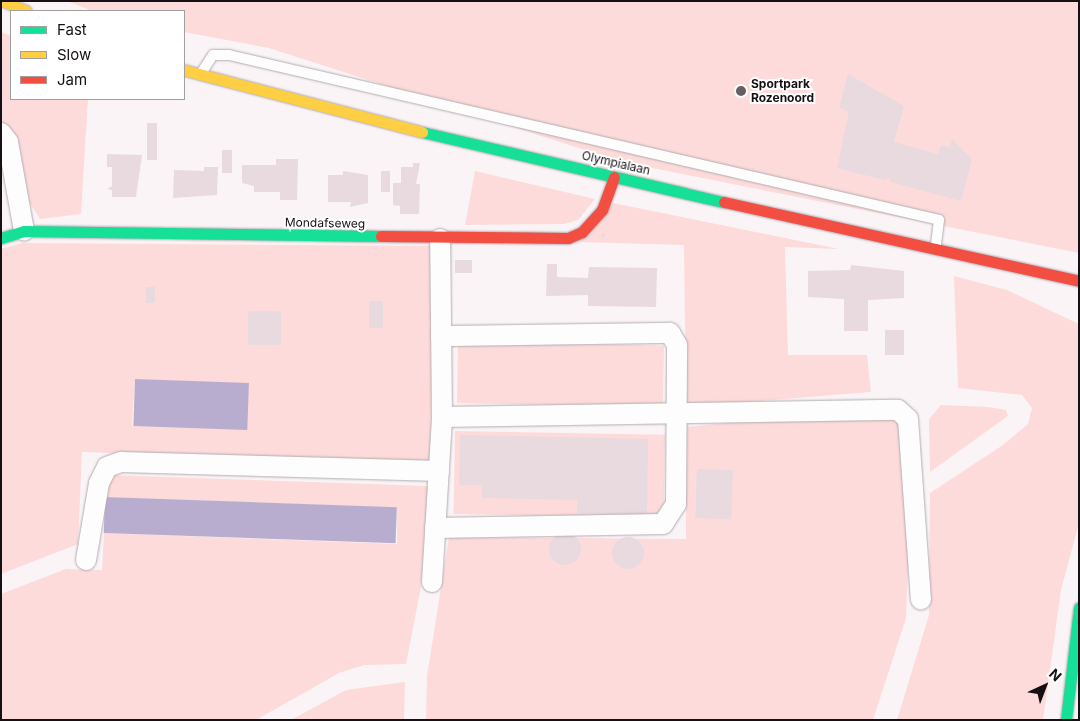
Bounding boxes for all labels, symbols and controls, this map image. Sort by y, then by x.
legend [10,10,185,100]
text: Fast [57,20,87,39]
text: Slow [57,45,91,64]
text: Jam [57,70,87,89]
place label: Sportpark Rozenoord [751,77,814,105]
marker: Sportpark Rozenoord [735,85,747,97]
street label: Olympialaan [580,148,652,178]
street label: Mondafseweg [285,215,365,231]
north arrow [1020,661,1070,711]
text: N [1046,665,1065,685]

